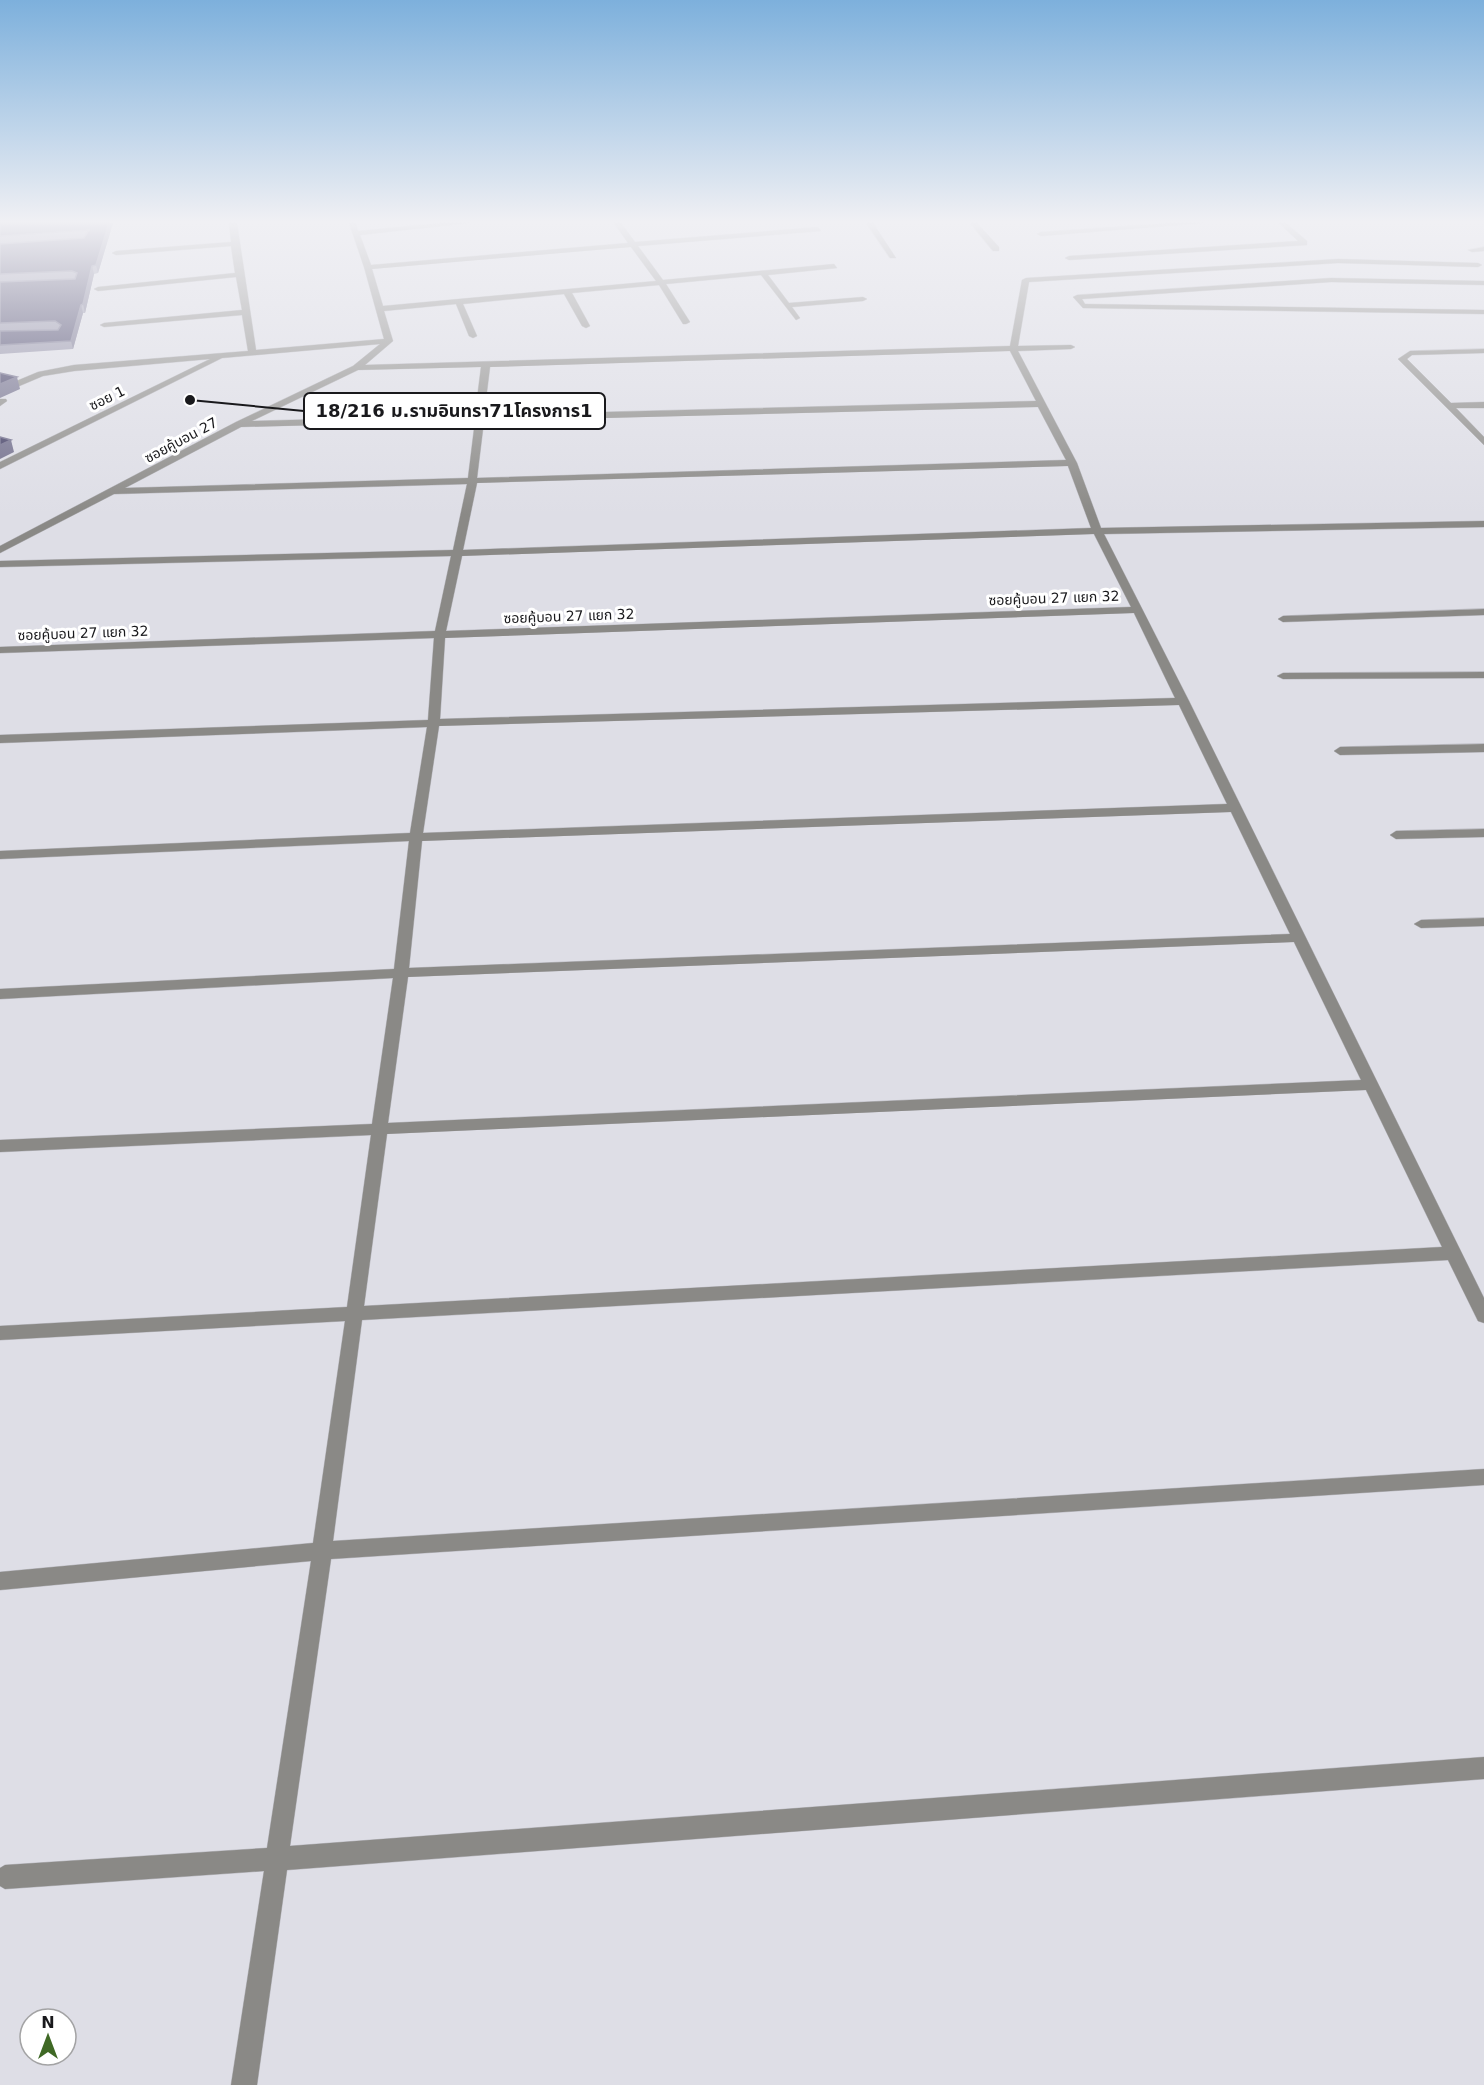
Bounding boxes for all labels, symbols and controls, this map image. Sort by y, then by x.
street label: ซอย 1 [87,383,127,413]
callout: 18/216 ม.รามอินทรา71โครงการ1 [304,393,605,429]
text: 18/216 ม.รามอินทรา71โครงการ1 [315,400,593,421]
street label: ซอยคู้บอน 27 [142,414,221,467]
street label: ซอยคู้บอน 27 แยก 32 [988,588,1120,609]
street label: ซอยคู้บอน 27 แยก 32 [503,606,635,627]
street label: ซอยคู้บอน 27 แยก 32 [17,623,149,644]
north arrow [18,2007,78,2067]
text: N [41,2013,55,2032]

